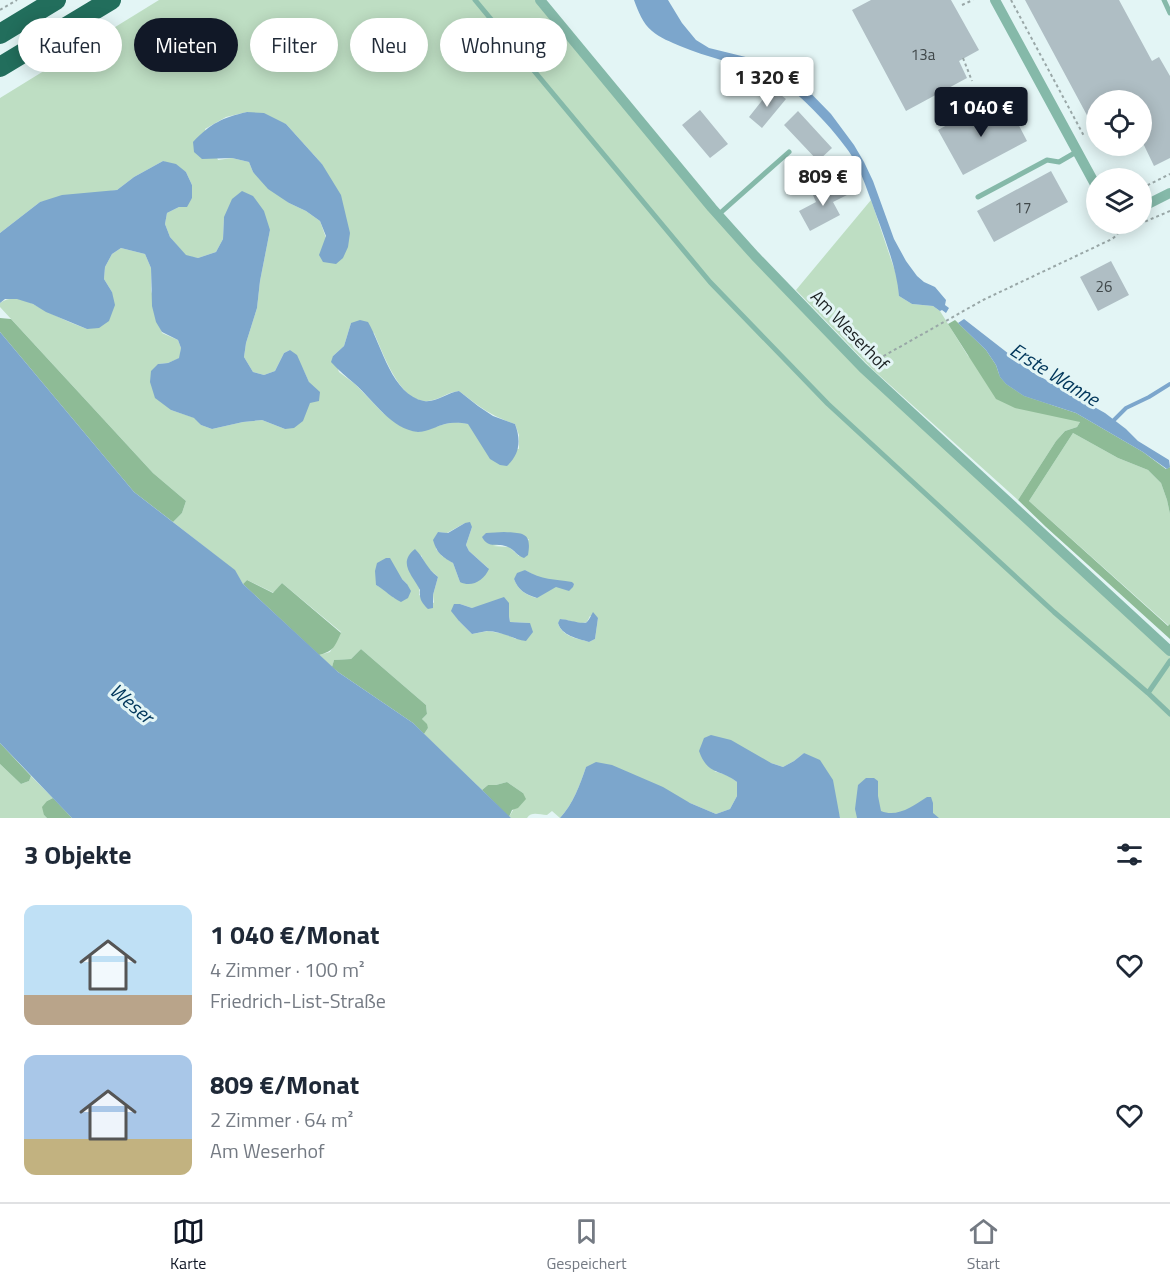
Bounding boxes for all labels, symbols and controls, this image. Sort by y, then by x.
chip: Kaufen [18,18,122,72]
chip: Mieten [134,18,238,72]
chip: Filter [250,18,338,72]
chip: Neu [350,18,428,72]
chip: Wohnung [440,18,567,72]
house number: 13a [911,43,936,66]
pin: 1 320 € [712,57,822,108]
text: 1 320 € [735,61,799,92]
pin: 1 040 € [926,87,1036,138]
map controls [1086,90,1152,234]
button: locate [1086,90,1152,156]
text: 1 040 € [949,91,1013,122]
pin: 809 € [781,156,865,207]
text: 809 € [798,160,848,191]
button: layers [1086,168,1152,234]
house number: 17 [1015,196,1031,219]
house number: 26 [1096,275,1112,298]
street label: Am Weserhof [804,283,896,377]
water label: Erste Wanne [1004,334,1107,415]
water label: Weser [103,675,163,733]
text: 3 Objekte [24,835,131,874]
icon: filters [1113,838,1146,871]
text: 1 040 €/Monat [210,915,379,954]
icon: home [72,929,144,1001]
icon: heart [1113,949,1146,982]
text: 4 Zimmer · 100 m² [210,954,365,985]
text: Friedrich-List-Straße [210,985,386,1016]
text: 809 €/Monat [210,1065,359,1104]
icon: home [72,1079,144,1151]
icon: heart [1113,1099,1146,1132]
text: 2 Zimmer · 64 m² [210,1104,353,1135]
text: Am Weserhof [210,1135,325,1166]
tab: Karte [170,1215,206,1275]
tab: Gespeichert [546,1215,627,1275]
tab: Start [967,1215,1000,1275]

